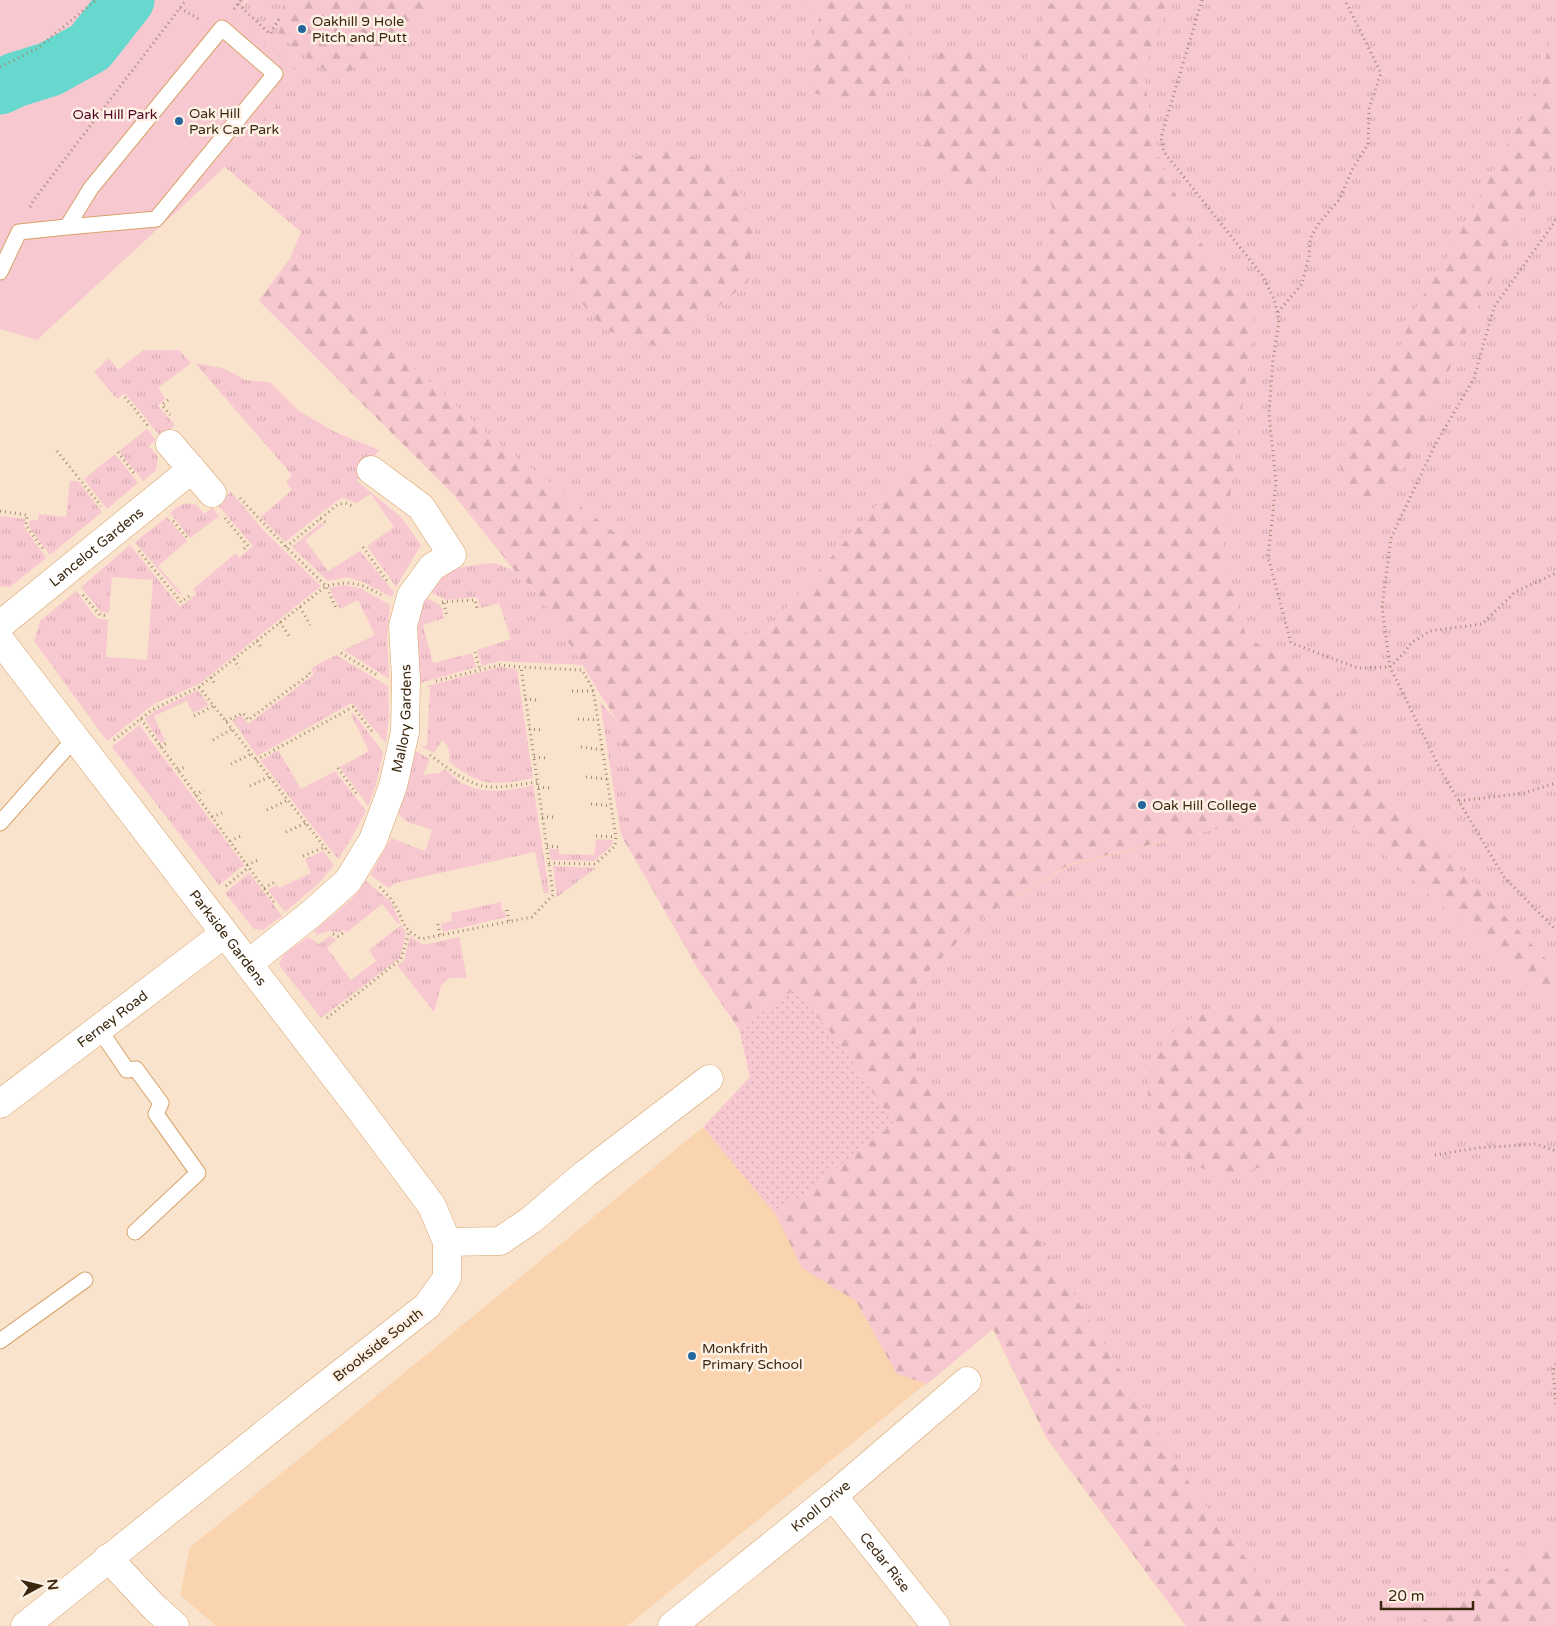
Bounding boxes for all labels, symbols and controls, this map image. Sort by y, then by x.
place label: Oakhill 9 Hole Pitch and Putt [312,13,408,46]
marker: Oakhill 9 Hole Pitch and Putt [296,23,308,35]
place label: Oak Hill Park Car Park [189,105,279,138]
park label: Oak Hill Park [73,106,158,123]
marker: Oak Hill Park Car Park [173,115,185,127]
street label: Lancelot Gardens [46,503,147,590]
street label: Mallory Gardens [388,664,415,774]
place label: Oak Hill College [1152,797,1257,814]
marker: Oak Hill College [1136,799,1148,811]
street label: Parkside Gardens [186,886,270,989]
street label: Ferney Road [74,987,151,1051]
street label: Brookside South [330,1305,426,1385]
place label: Monkfrith Primary School [702,1340,803,1373]
marker: Monkfrith Primary School [686,1350,698,1362]
street label: Knoll Drive [787,1477,854,1535]
street label: Cedar Rise [856,1529,914,1595]
north arrow [15,1561,65,1611]
text: N [43,1578,62,1591]
scale bar [1381,1578,1474,1610]
text: 20 m [1388,1587,1425,1605]

